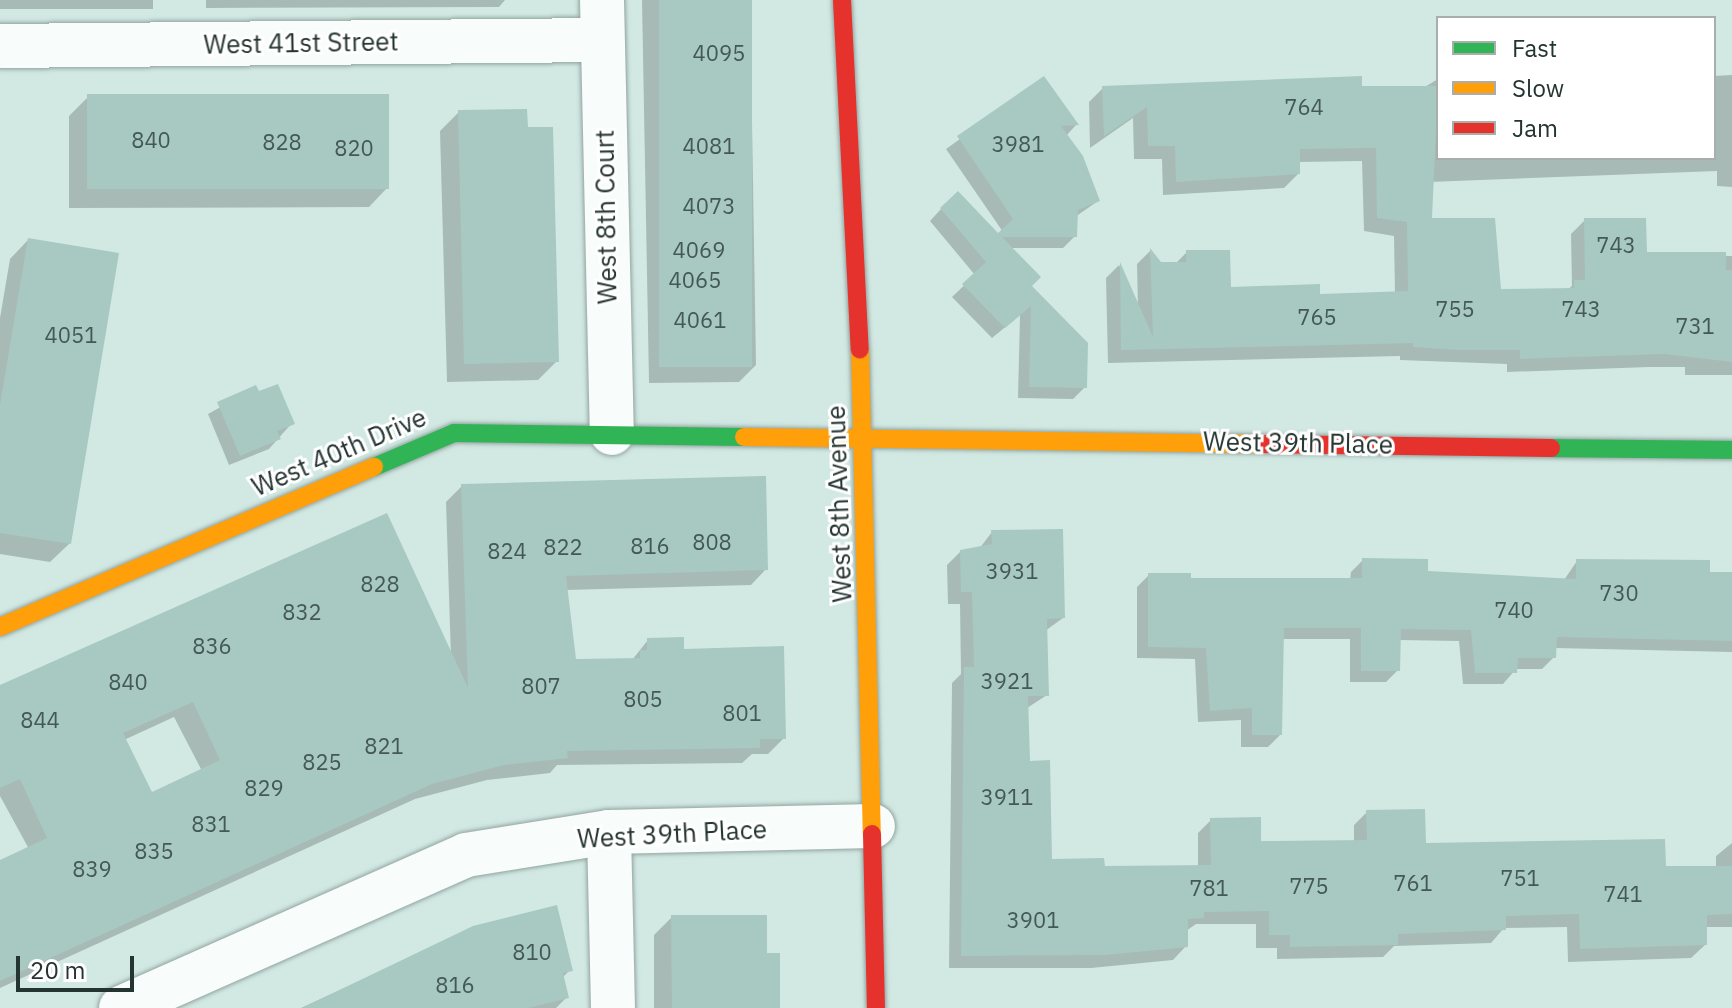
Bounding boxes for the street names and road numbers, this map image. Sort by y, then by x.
street label: West 41st Street [203,26,399,60]
street label: West 8th Court [589,129,623,305]
street label: West 40th Drive [247,401,431,503]
street label: West 8th Avenue [820,405,858,603]
street label: West 39th Place [1203,426,1393,460]
street label: West 39th Place [576,813,768,855]

